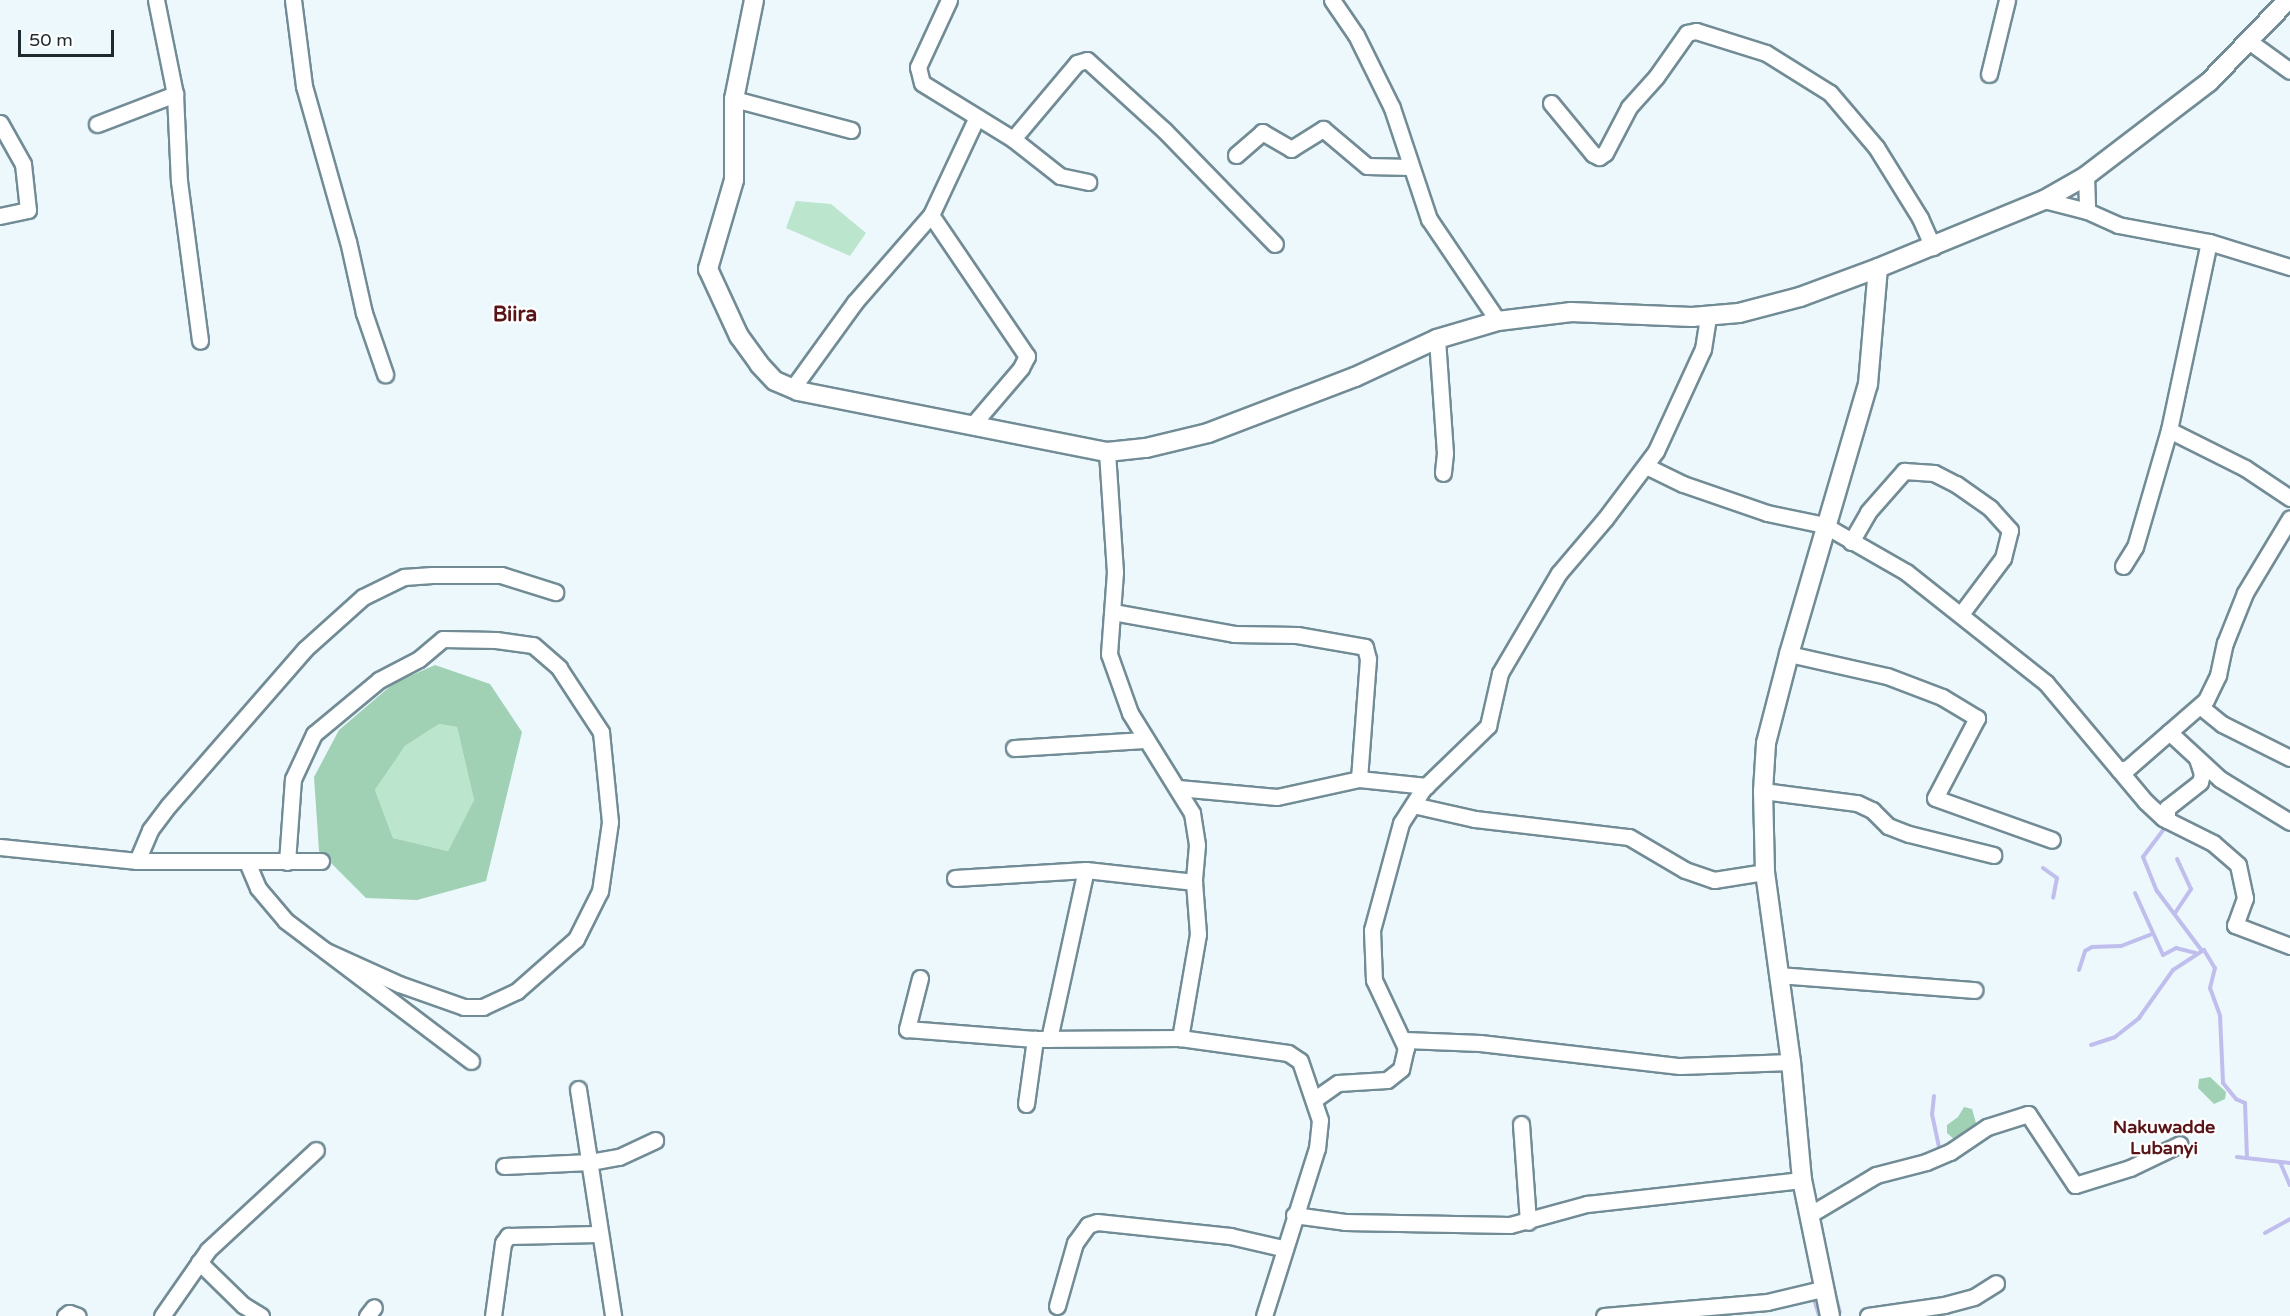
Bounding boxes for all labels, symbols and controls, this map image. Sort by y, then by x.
scale bar [21,18,117,56]
text: 50 m [29,29,73,51]
district label: Biira [493,302,537,328]
district label: Nakuwadde Lubanyi [2113,1117,2215,1160]

